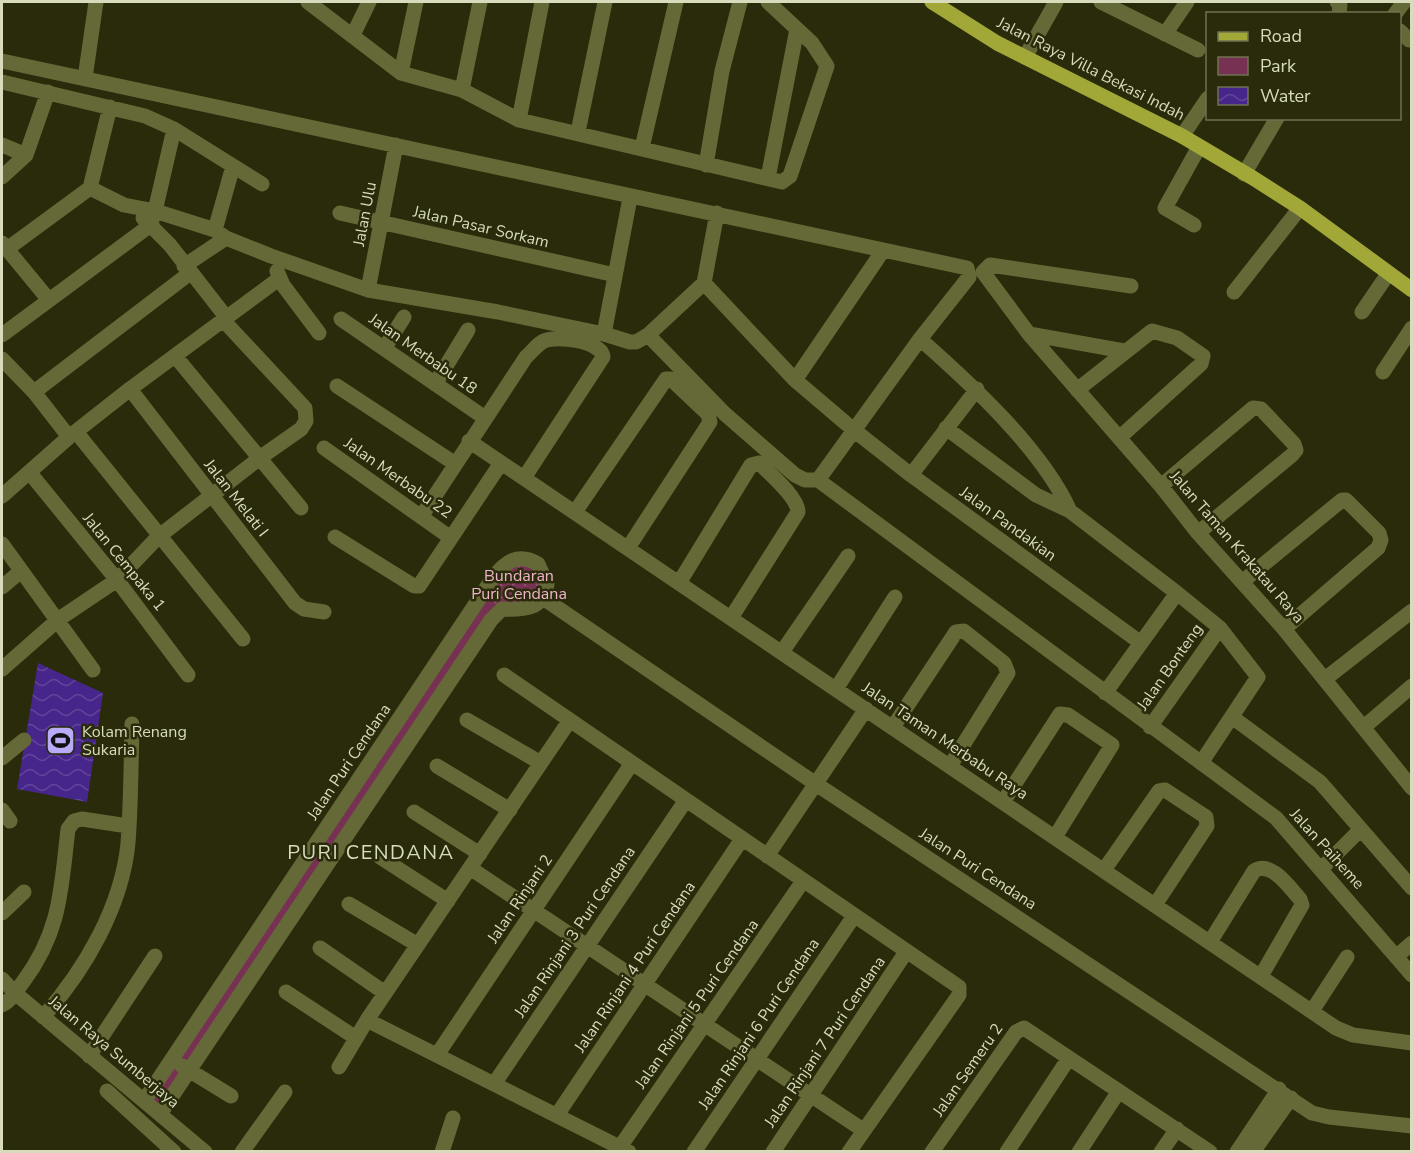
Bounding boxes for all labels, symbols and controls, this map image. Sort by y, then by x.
street label: Jalan Raya Villa Bekasi Indah [992,12,1189,126]
legend [1206,12,1401,120]
text: Road [1260,24,1302,48]
text: Park [1260,54,1297,78]
text: Water [1260,84,1311,108]
street label: Jalan Ulu [348,180,382,249]
street label: Jalan Pasar Sorkam [410,200,551,253]
street label: Jalan Merbabu 18 [364,308,482,400]
street label: Jalan Merbabu 22 [339,432,457,524]
street label: Jalan Melati I [198,454,273,541]
street label: Jalan Taman Krakatau Raya [1164,465,1309,628]
street label: Jalan Pandakian [954,481,1061,567]
street label: Jalan Cempaka 1 [77,508,170,616]
park label: Bundaran Puri Cendana [471,565,567,605]
street label: Jalan Bonteng [1131,619,1208,716]
street label: Jalan Taman Merbabu Raya [857,676,1032,805]
street label: Jalan Puri Cendana [301,700,396,825]
place label: Kolam Renang Sukaria [82,721,187,761]
sports icon: Kolam Renang Sukaria [45,725,77,757]
street label: Jalan Paiheme [1284,803,1369,894]
street label: Jalan Puri Cendana [914,822,1041,915]
district label: PURI CENDANA [287,839,455,866]
street label: Jalan Rinjani 3 Puri Cendana [509,842,641,1023]
street label: Jalan Rinjani 2 [482,850,558,948]
street label: Jalan Rinjani 4 Puri Cendana [569,877,701,1058]
street label: Jalan Rinjani 5 Puri Cendana [629,915,764,1094]
street label: Jalan Rinjani 6 Puri Cendana [693,934,825,1115]
street label: Jalan Rinjani 7 Puri Cendana [759,952,891,1133]
street label: Jalan Raya Sumberjaya [43,990,184,1113]
street label: Jalan Semeru 2 [927,1019,1008,1122]

